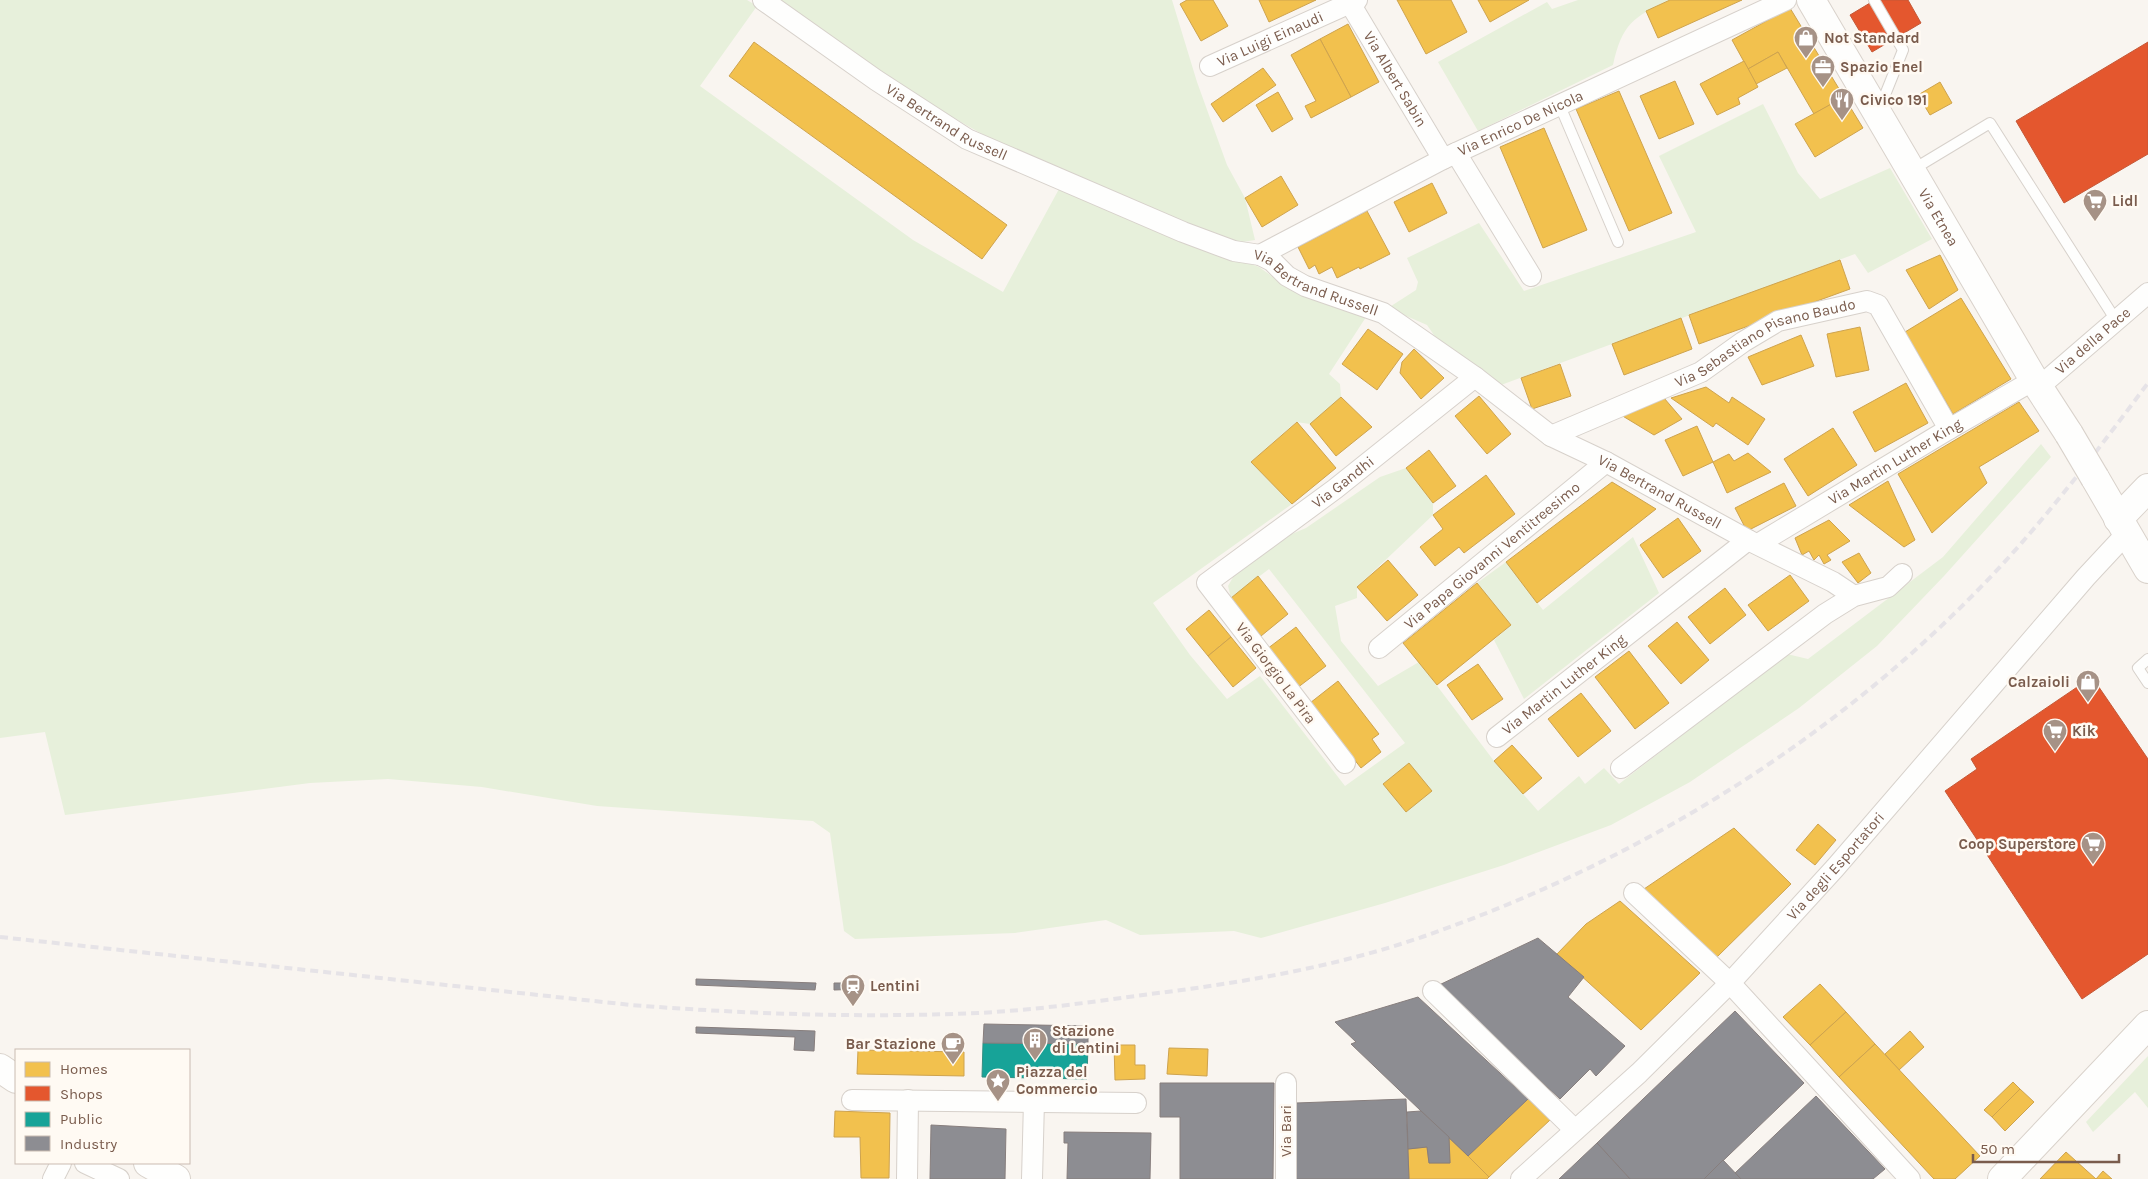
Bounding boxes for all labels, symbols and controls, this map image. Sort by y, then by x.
street label: Via Luigi Einaudi [1214,7,1326,71]
shop icon: Not Standard [1793,25,1819,59]
street label: Via Albert Sabin [1360,28,1431,130]
place label: Not Standard [1824,29,1920,47]
office icon: Spazio Enel [1810,54,1836,88]
place label: Spazio Enel [1840,58,1923,76]
street label: Via Bertrand Russell [882,80,1010,164]
street label: Via Enrico De Nicola [1455,86,1586,160]
restaurant icon: Civico 191 [1829,87,1855,121]
place label: Civico 191 [1860,91,1927,109]
street label: Via Etnea [1915,185,1962,249]
supermarket icon: Lidl [2082,188,2108,222]
place label: Lidl [2112,192,2138,210]
street label: Via Bertrand Russell [1253,245,1381,320]
street label: Via Sebastiano Pisano Baudo [1672,295,1857,391]
street label: Via della Pace [2051,303,2134,378]
street label: Via Martin Luther King [1825,414,1966,509]
street label: Via Bertrand Russell [1595,451,1725,533]
street label: Via Gandhi [1308,452,1378,512]
street label: Via Papa Giovanni Ventitreesimo [1400,478,1584,633]
street label: Via Giorgio La Pira [1232,619,1320,727]
street label: Via Martin Luther King [1498,630,1630,739]
shop icon: Calzaioli [2075,669,2101,703]
place label: Calzaioli [2008,673,2070,691]
supermarket icon: Kik [2042,718,2068,752]
place label: Kik [2072,722,2096,740]
street label: Via degli Esportatori [1783,808,1888,924]
supermarket icon: Coop Superstore [2080,831,2106,865]
place label: Coop Superstore [1958,835,2076,853]
station icon: Lentini [840,973,866,1007]
place label: Lentini [870,977,920,995]
place label: Stazione di Lentini [1052,1022,1120,1057]
building icon: Stazione di Lentini [1022,1027,1048,1061]
cafe icon: Bar Stazione [940,1031,966,1065]
place label: Bar Stazione [845,1035,936,1053]
legend [15,1049,190,1164]
text: Homes [60,1060,108,1078]
place label: Piazza del Commercio [1016,1063,1098,1098]
place icon: Piazza del Commercio [985,1068,1011,1102]
text: Shops [60,1085,103,1103]
street label: Via Bari [1277,1105,1295,1157]
text: Public [60,1110,103,1128]
scale bar [1973,1132,2119,1164]
text: Industry [60,1135,117,1153]
text: 50 m [1980,1140,2015,1158]

